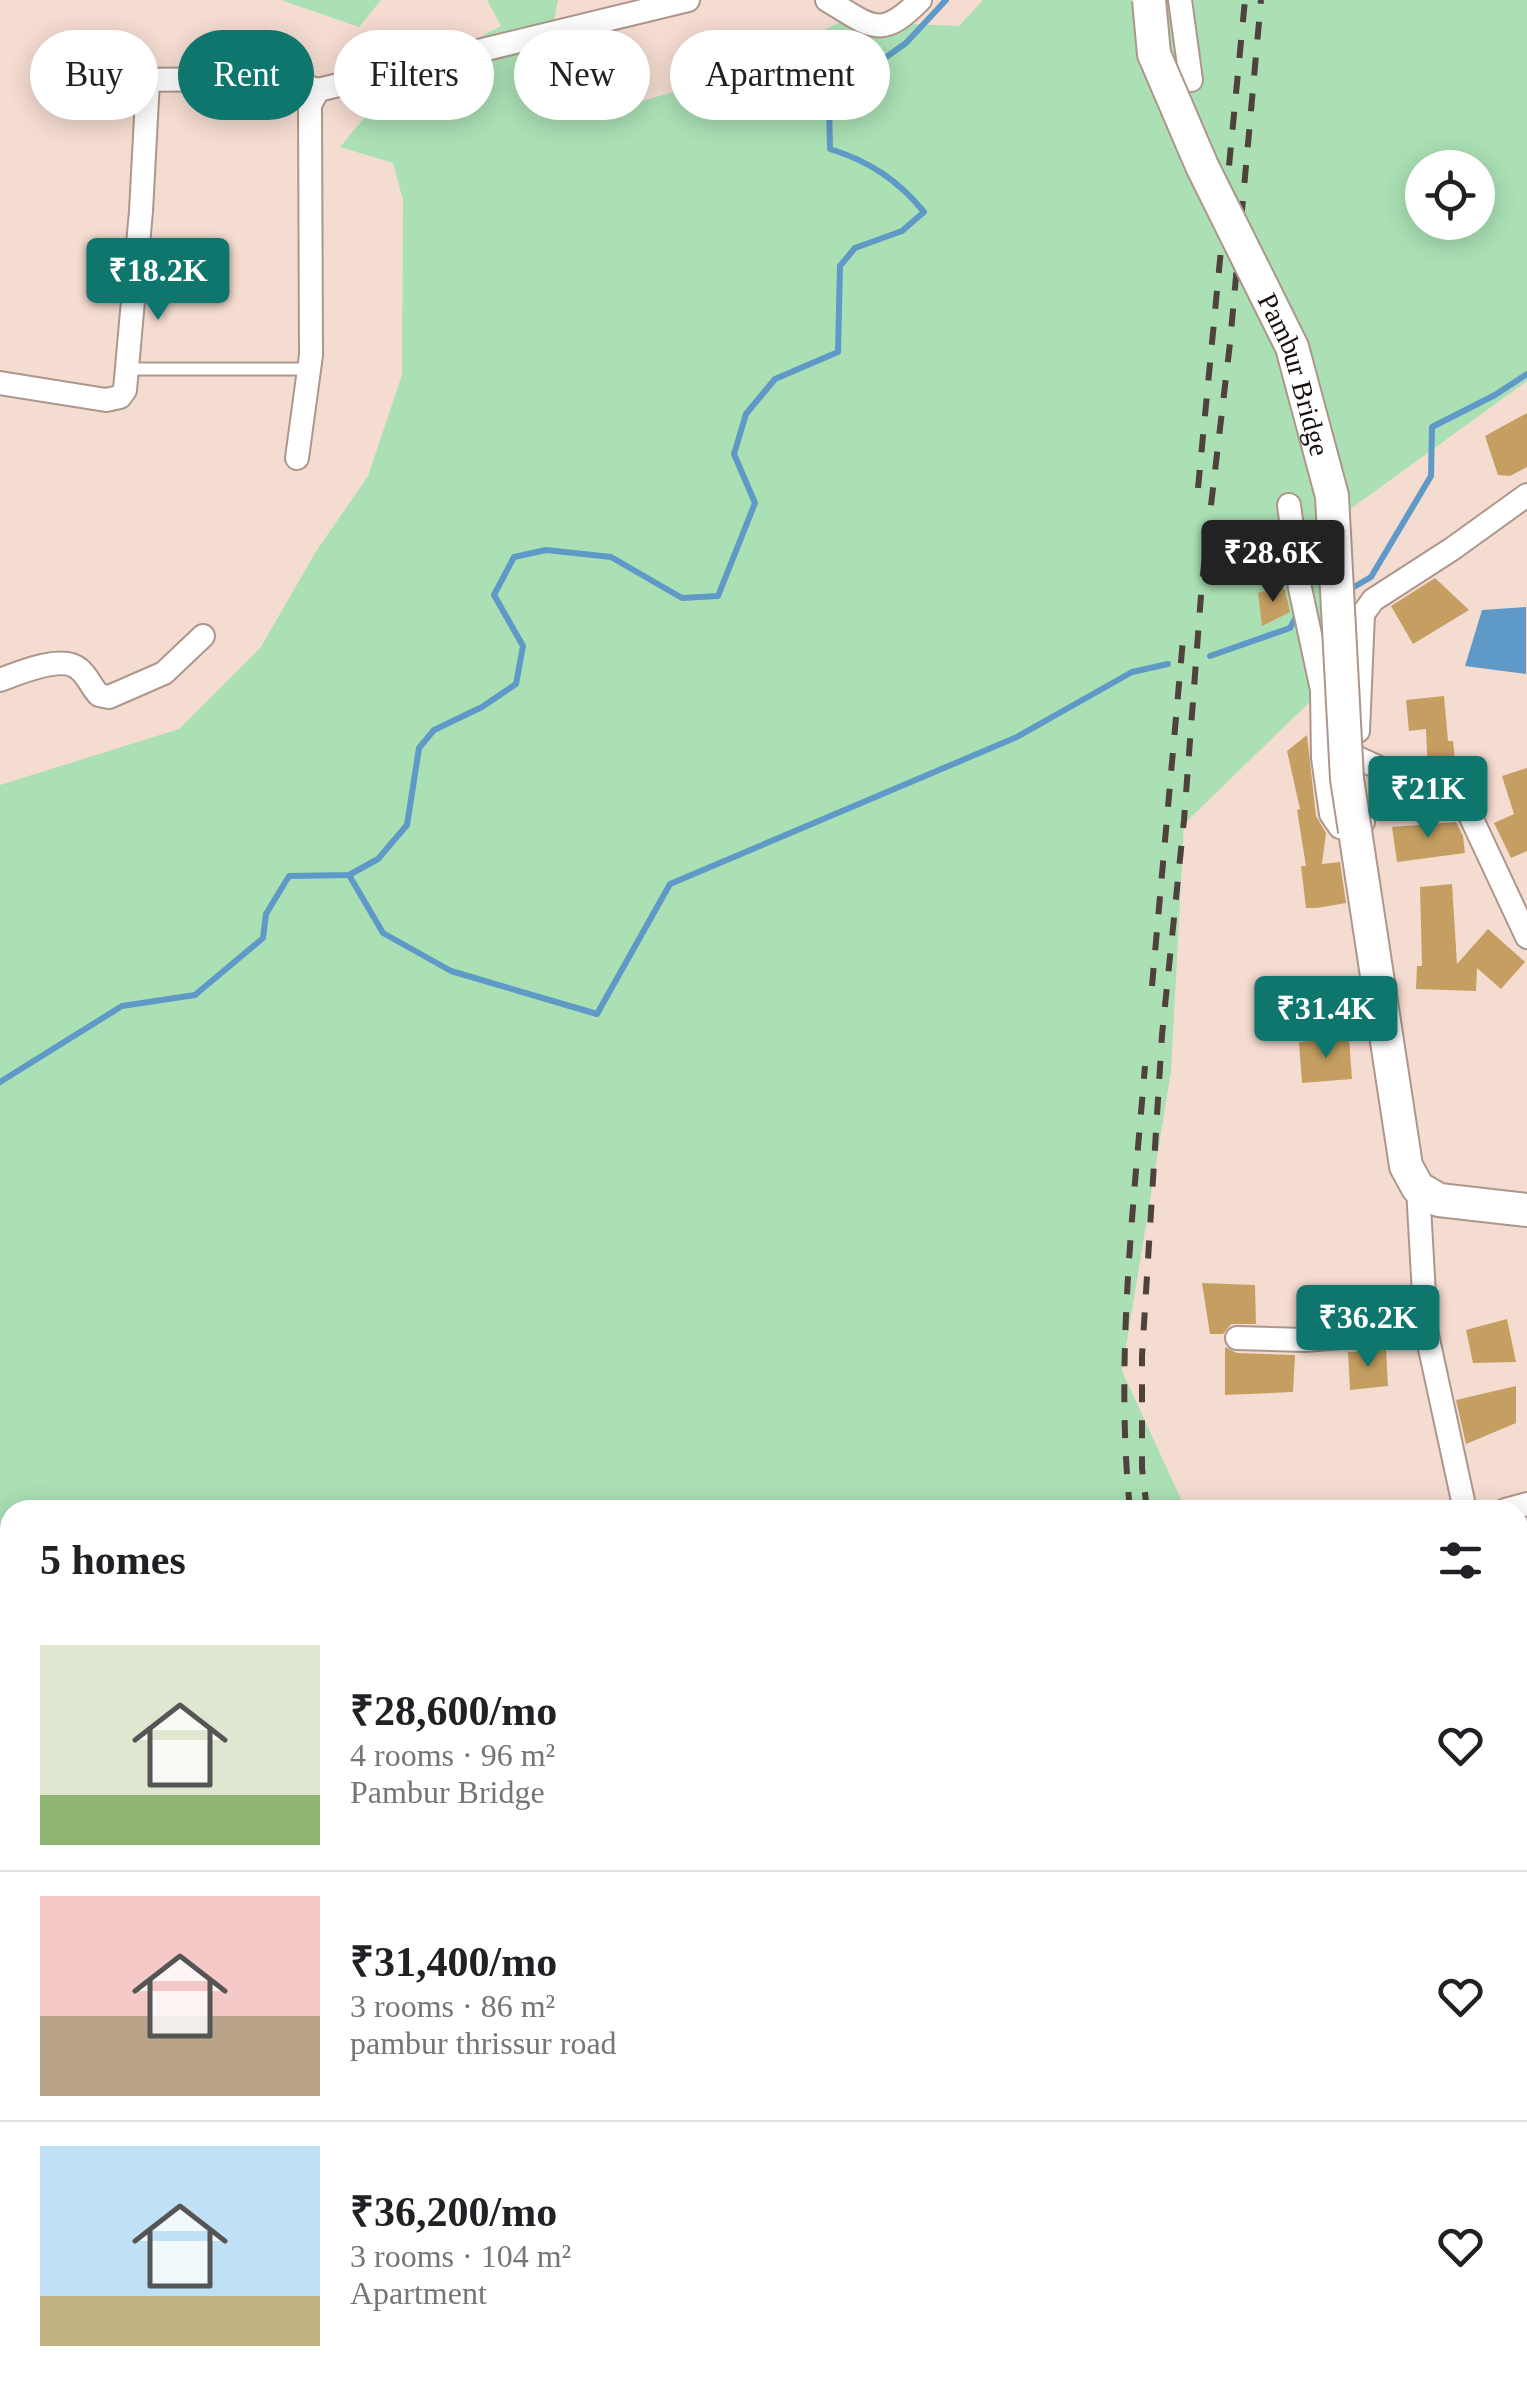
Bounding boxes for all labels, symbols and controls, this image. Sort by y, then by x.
chip: Buy [30,30,158,120]
chip: Rent [178,30,314,120]
chip: Filters [334,30,494,120]
chip: New [514,30,650,120]
chip: Apartment [670,30,890,120]
map controls [1405,150,1495,240]
button: locate [1405,150,1495,240]
pin: ₹18.2K [77,238,239,323]
text: ₹18.2K [108,252,208,288]
street label: Pambur Bridge [1252,288,1336,459]
pin: ₹28.6K [1192,520,1354,605]
text: ₹28.6K [1223,534,1323,570]
pin: ₹21K [1369,756,1487,841]
text: ₹21K [1390,770,1466,806]
pin: ₹31.4K [1245,976,1407,1061]
text: ₹31.4K [1276,990,1376,1026]
pin: ₹36.2K [1287,1285,1449,1370]
text: ₹36.2K [1318,1299,1418,1335]
icon: filters [1433,1533,1488,1588]
text: 5 homes [40,1537,186,1583]
icon: home [120,1685,240,1805]
text: ₹28,600/mo [350,1688,557,1734]
icon: heart [1433,1718,1488,1773]
text: 4 rooms · 96 m² [350,1737,555,1773]
text: Pambur Bridge [350,1774,545,1810]
icon: home [120,1936,240,2056]
text: ₹31,400/mo [350,1939,557,1985]
icon: heart [1433,1969,1488,2024]
text: 3 rooms · 86 m² [350,1988,555,2024]
text: pambur thrissur road [350,2025,617,2061]
icon: home [120,2186,240,2306]
text: ₹36,200/mo [350,2189,557,2235]
icon: heart [1433,2219,1488,2274]
text: 3 rooms · 104 m² [350,2238,571,2274]
text: Apartment [350,2275,487,2311]

